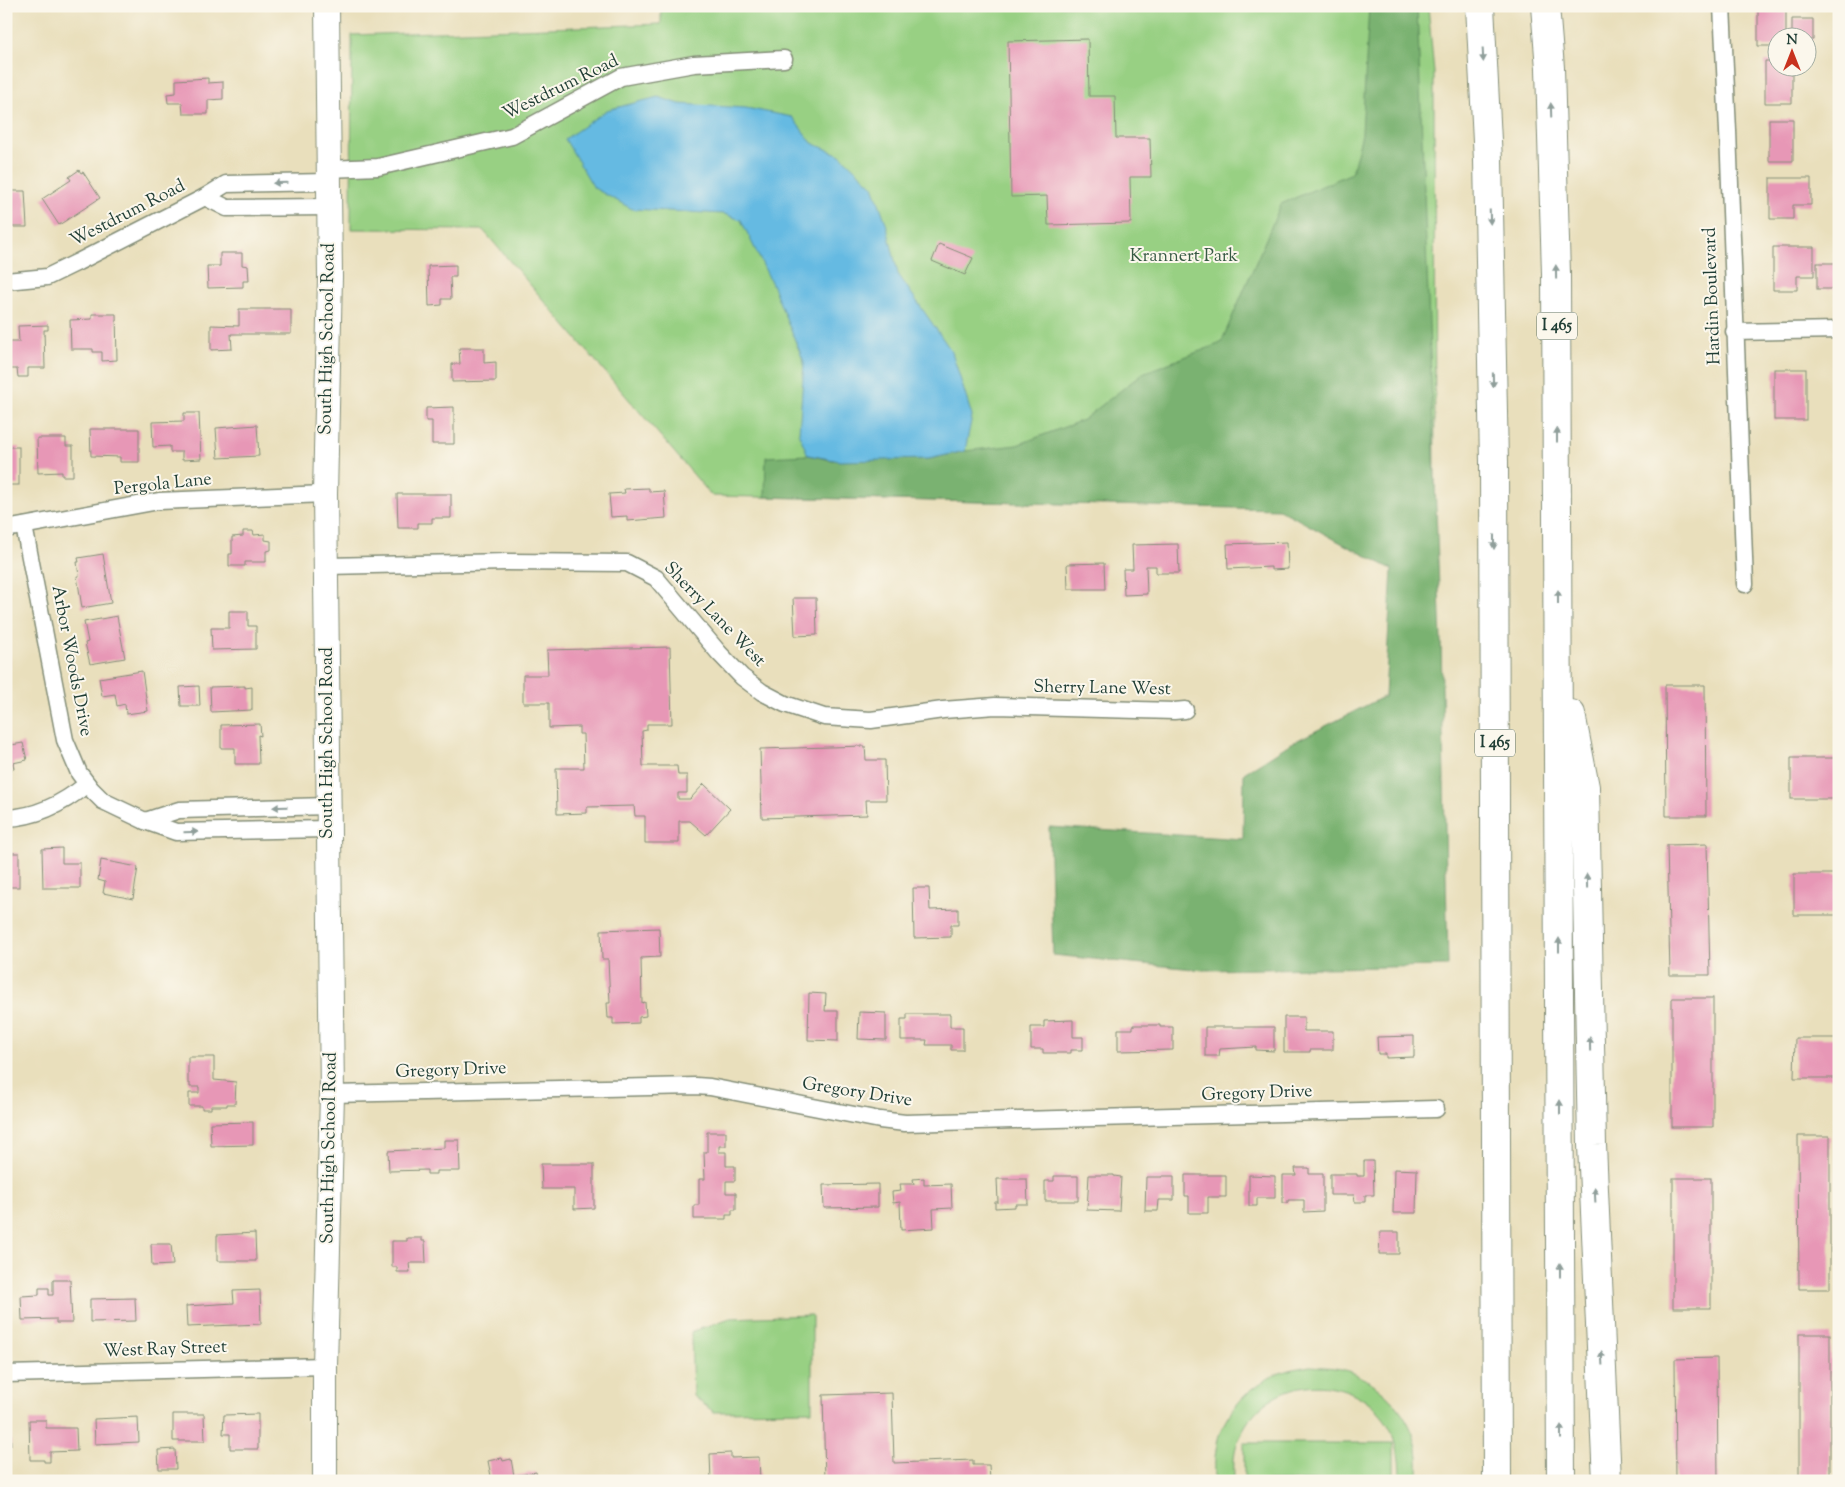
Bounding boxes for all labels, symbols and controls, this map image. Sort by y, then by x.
north arrow [1768,28,1818,78]
text: N [1786,31,1798,51]
one-way arrow [1479,47,1487,63]
street label: Westdrum Road [499,49,623,127]
one-way arrow [1547,101,1555,117]
street label: Westdrum Road [66,174,190,254]
one-way arrow [271,179,287,187]
one-way arrow [1486,210,1494,226]
street label: Hardin Boulevard [1698,227,1728,365]
street label: South High School Road [313,243,343,435]
park label: Krannert Park [1130,244,1238,270]
one-way arrow [1552,264,1560,280]
road number: I 465 [1537,312,1577,340]
one-way arrow [1489,372,1497,388]
one-way arrow [1553,426,1561,442]
street label: Pergola Lane [113,467,213,503]
one-way arrow [1490,534,1498,550]
street label: Sherry Lane West [657,557,771,673]
street label: Arbor Woods Drive [44,583,98,739]
one-way arrow [1554,589,1562,605]
street label: South High School Road [315,647,341,839]
street label: Sherry Lane West [1033,675,1171,703]
road number: I 465 [1475,730,1515,756]
one-way arrow [271,804,287,812]
one-way arrow [183,828,199,836]
one-way arrow [1583,873,1591,889]
one-way arrow [1555,936,1563,952]
one-way arrow [1586,1035,1594,1051]
street label: South High School Road [315,1052,345,1244]
street label: Gregory Drive [395,1056,507,1086]
street label: Gregory Drive [800,1071,914,1115]
street label: Gregory Drive [1201,1079,1313,1109]
one-way arrow [1556,1099,1564,1115]
one-way arrow [1590,1187,1598,1203]
one-way arrow [1556,1261,1564,1277]
street label: West Ray Street [103,1335,227,1365]
one-way arrow [1598,1349,1606,1365]
one-way arrow [1557,1424,1565,1440]

